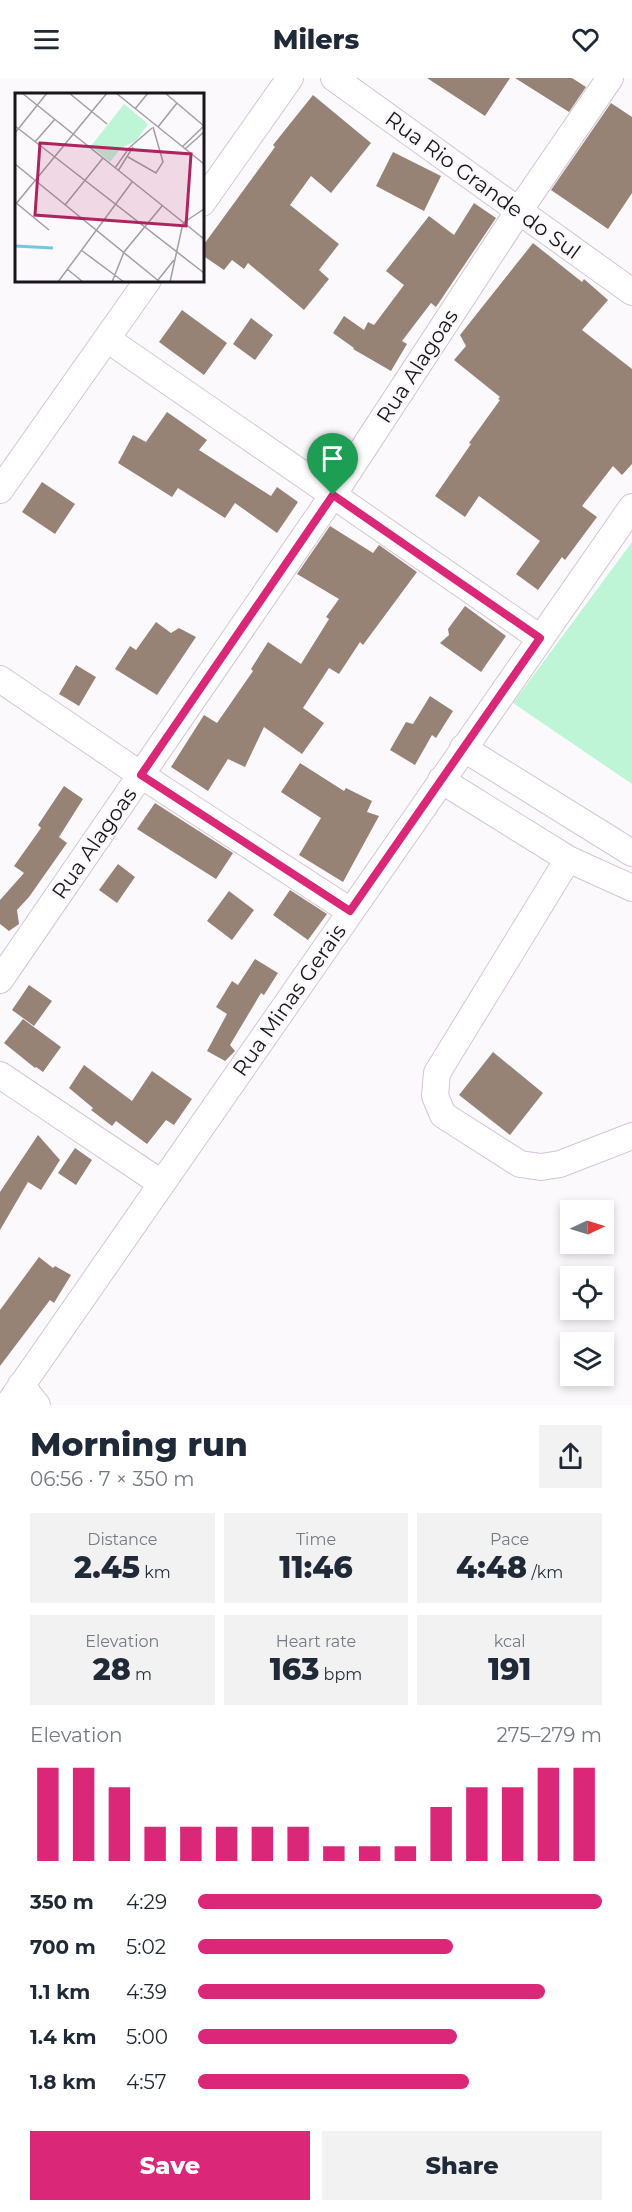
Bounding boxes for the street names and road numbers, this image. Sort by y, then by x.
street label: Rua Rio Grande do Sul [381,106,585,264]
street label: Rua Alagoas [371,305,463,427]
street label: Rua Alagoas [46,782,142,904]
street label: Rua Minas Gerais [227,919,351,1081]

